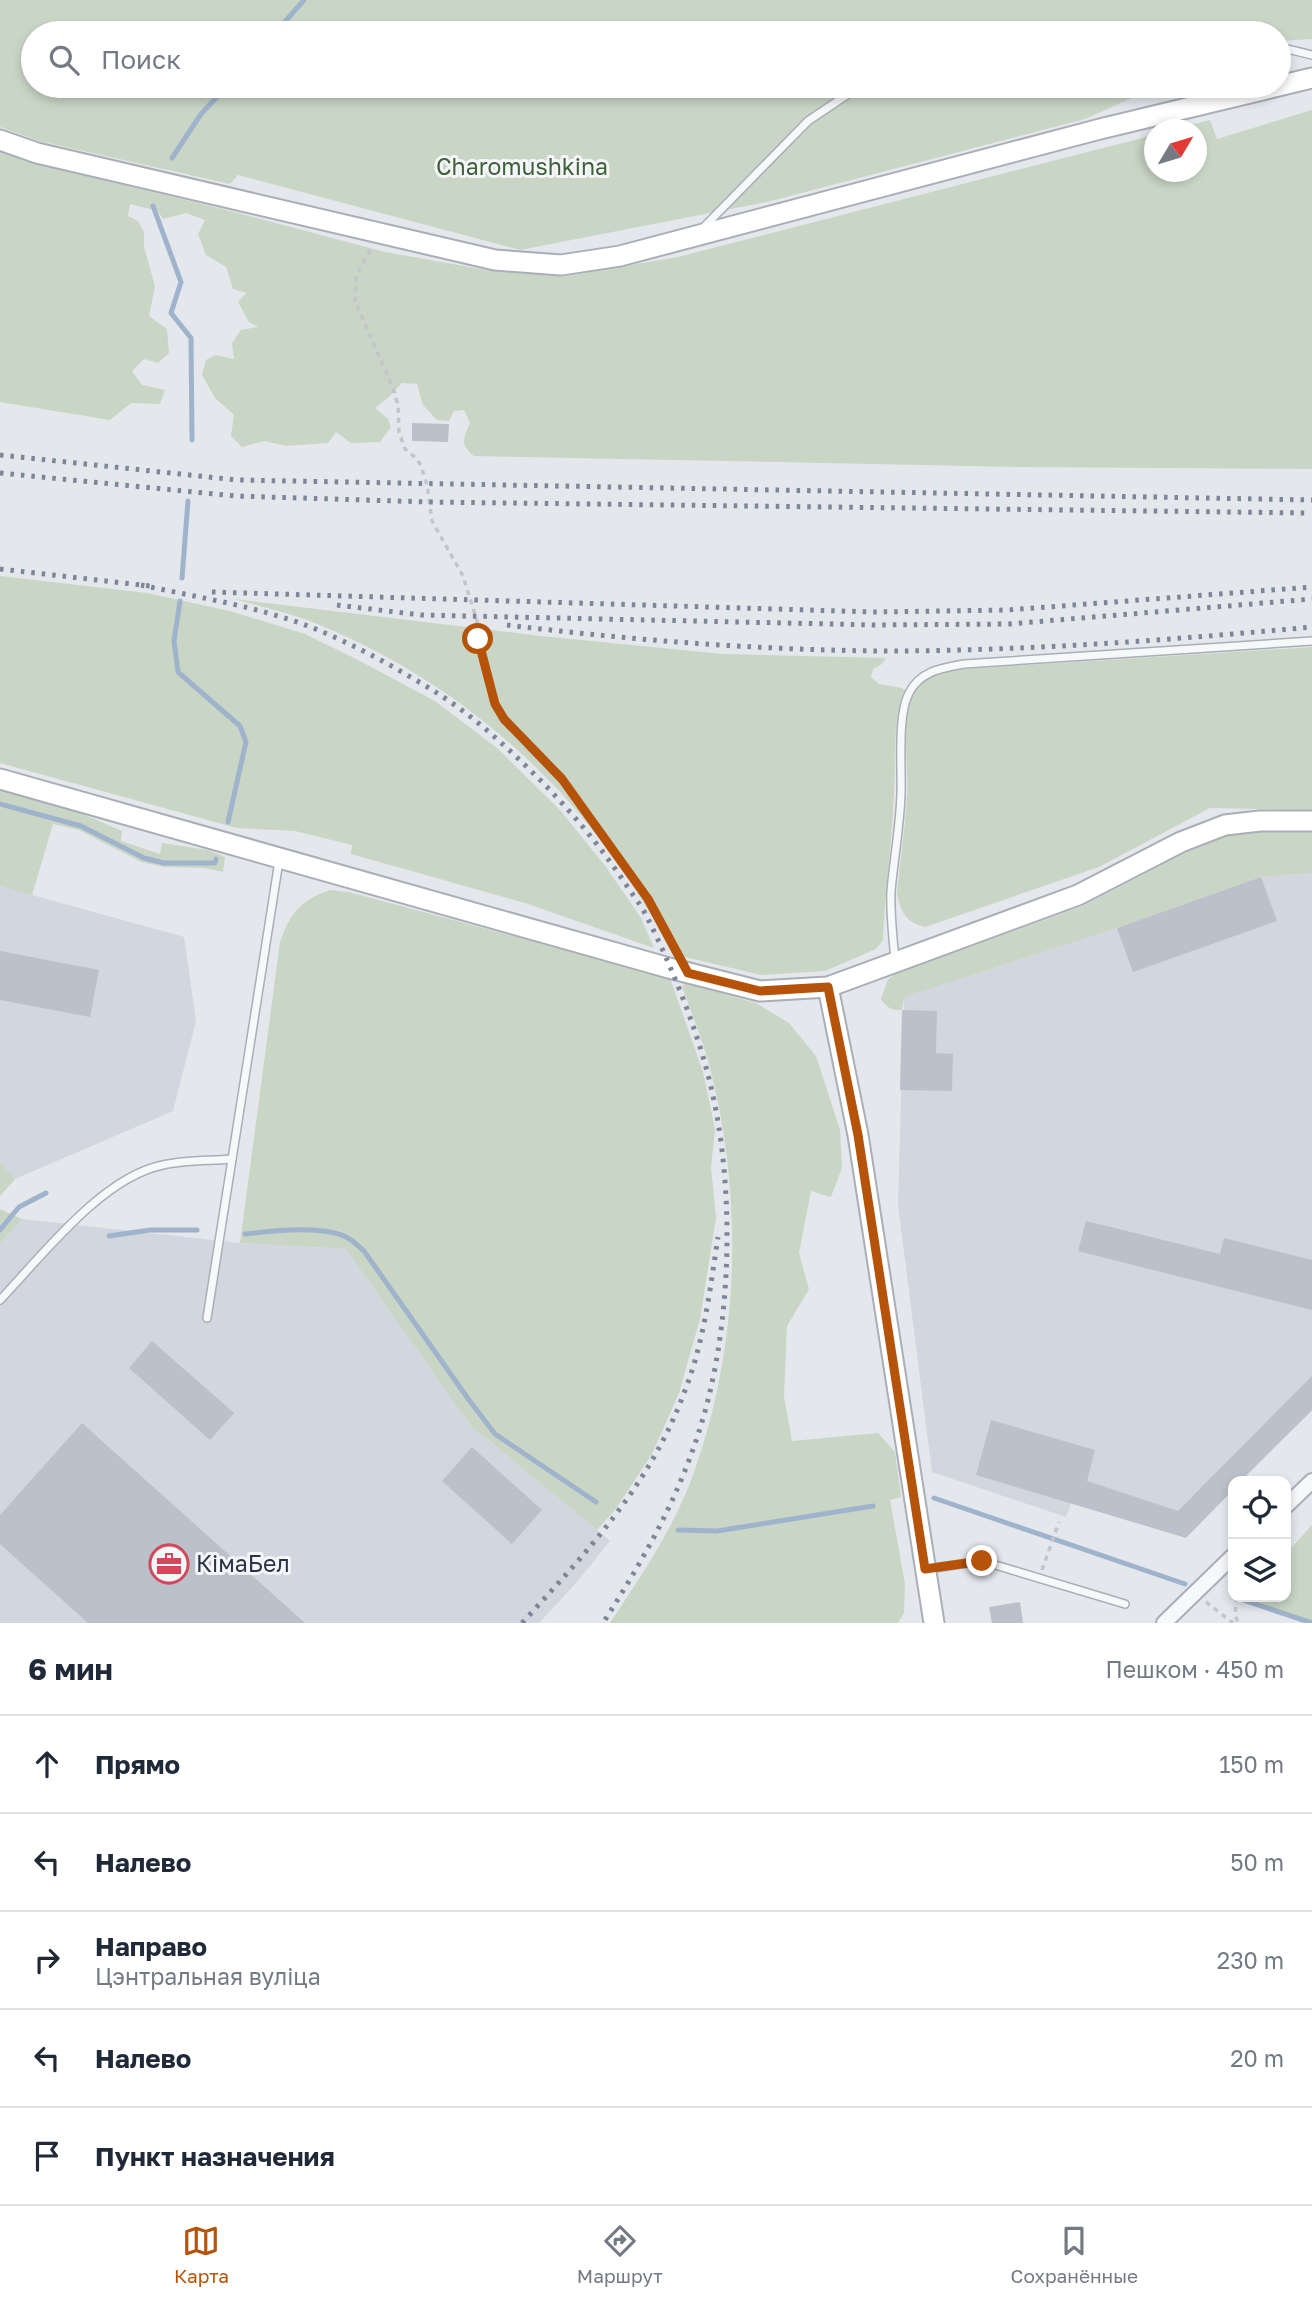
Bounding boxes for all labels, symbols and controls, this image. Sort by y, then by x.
search box [21,21,1291,98]
icon: search [45,41,83,79]
text: Поиск [101,44,181,75]
north arrow [1144,119,1207,182]
park label: Charomushkina [436,152,608,180]
route start [462,623,493,654]
map controls [1228,1476,1291,1602]
button: locate [1228,1476,1291,1539]
button: layers [1228,1539,1291,1602]
office icon: КімаБел [148,1543,190,1585]
route end [966,1545,997,1576]
place label: КімаБел [196,1549,290,1577]
text: 6 мин [28,1651,113,1687]
text: Пешком · 450 m [1106,1655,1284,1683]
icon: ahead [28,1745,66,1783]
text: Прямо [95,1749,180,1780]
text: 150 m [1219,1750,1284,1778]
icon: left [28,1843,66,1881]
text: Налево [95,1847,191,1878]
text: 50 m [1230,1848,1284,1876]
text: Направо [95,1931,207,1962]
icon: right [28,1941,66,1979]
text: 230 m [1217,1946,1284,1974]
text: Цэнтральная вуліца [95,1962,321,1990]
icon: left [28,2039,66,2077]
text: Налево [95,2043,191,2074]
text: 20 m [1230,2044,1284,2072]
icon: arrive [28,2137,66,2175]
text: Пункт назначения [95,2141,335,2172]
tab: Карта [174,2222,229,2287]
tab: Маршрут [577,2222,663,2287]
tab: Сохранённые [1011,2222,1138,2287]

